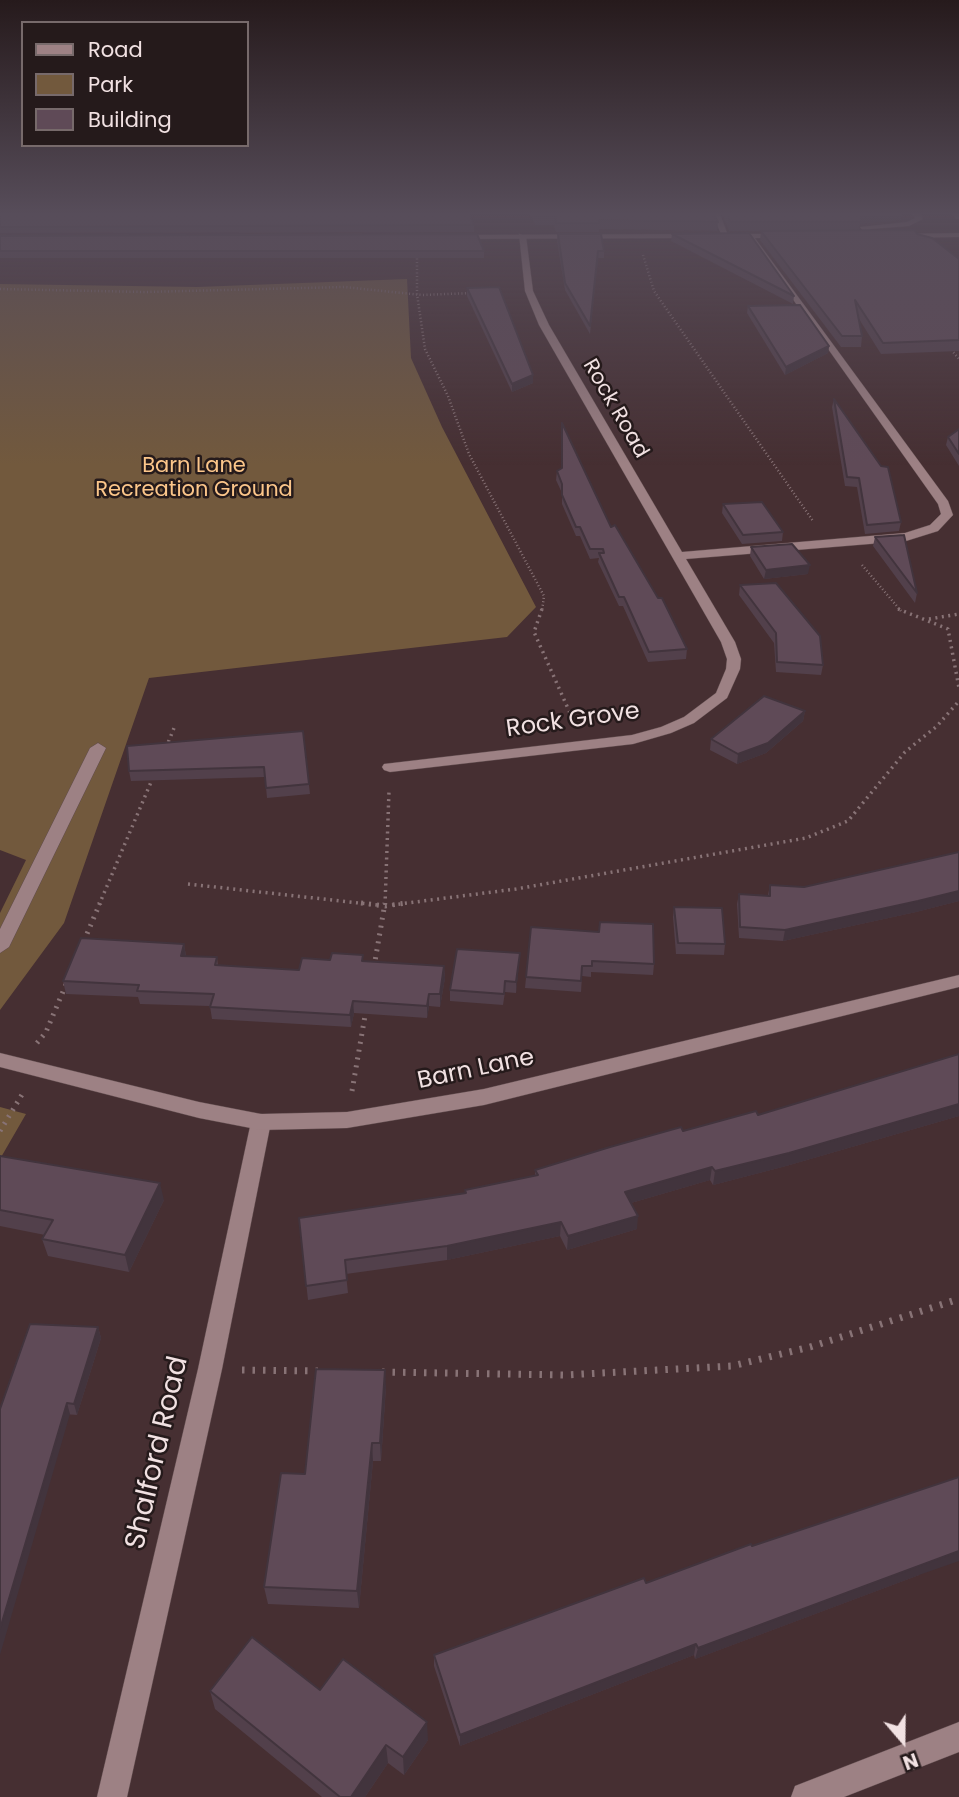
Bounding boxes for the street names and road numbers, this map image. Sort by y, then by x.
street label: Rock Road [577,355,653,463]
street label: Rock Grove [504,697,642,745]
street label: Barn Lane [415,1044,537,1096]
street label: Shalford Road [119,1353,197,1553]

